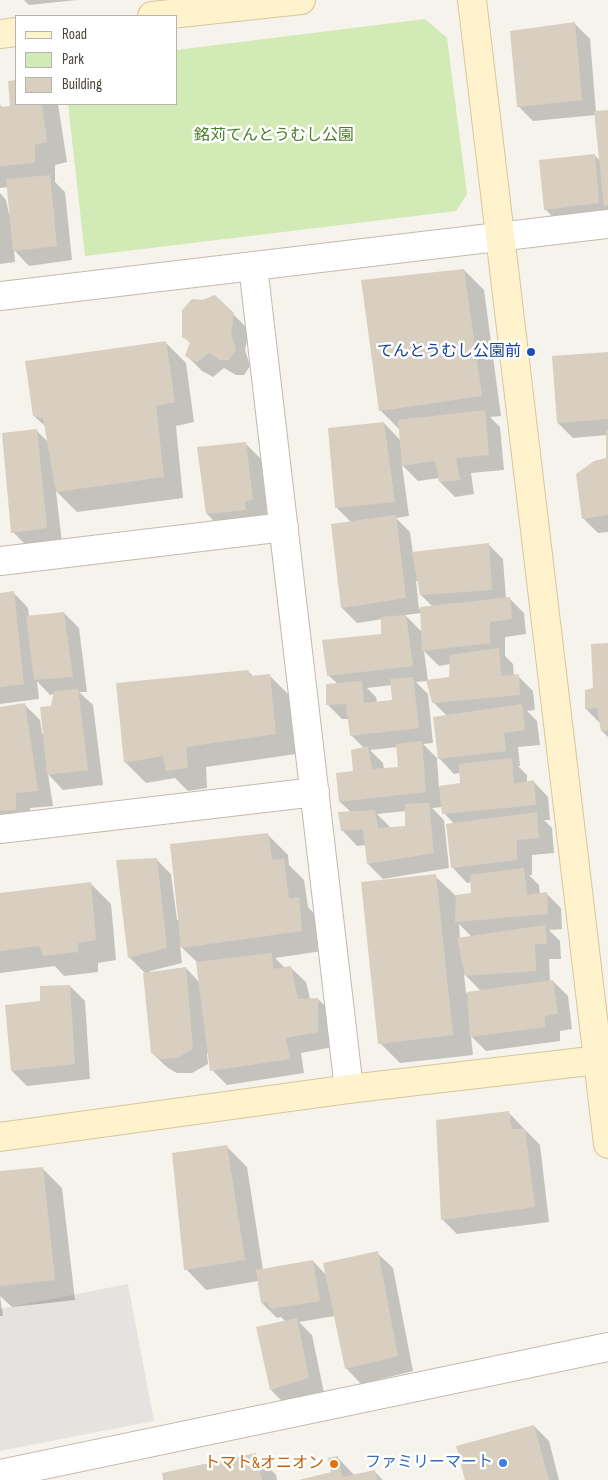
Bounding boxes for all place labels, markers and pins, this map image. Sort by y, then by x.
place label: てんとうむし公園前 [377,342,521,362]
marker: てんとうむし公園前 [525,346,537,358]
place label: ファミリーマート [365,1453,493,1473]
place label: トマト&オニオン [204,1454,324,1474]
marker: ファミリーマート [497,1457,509,1469]
marker: トマト&オニオン [328,1458,340,1470]

